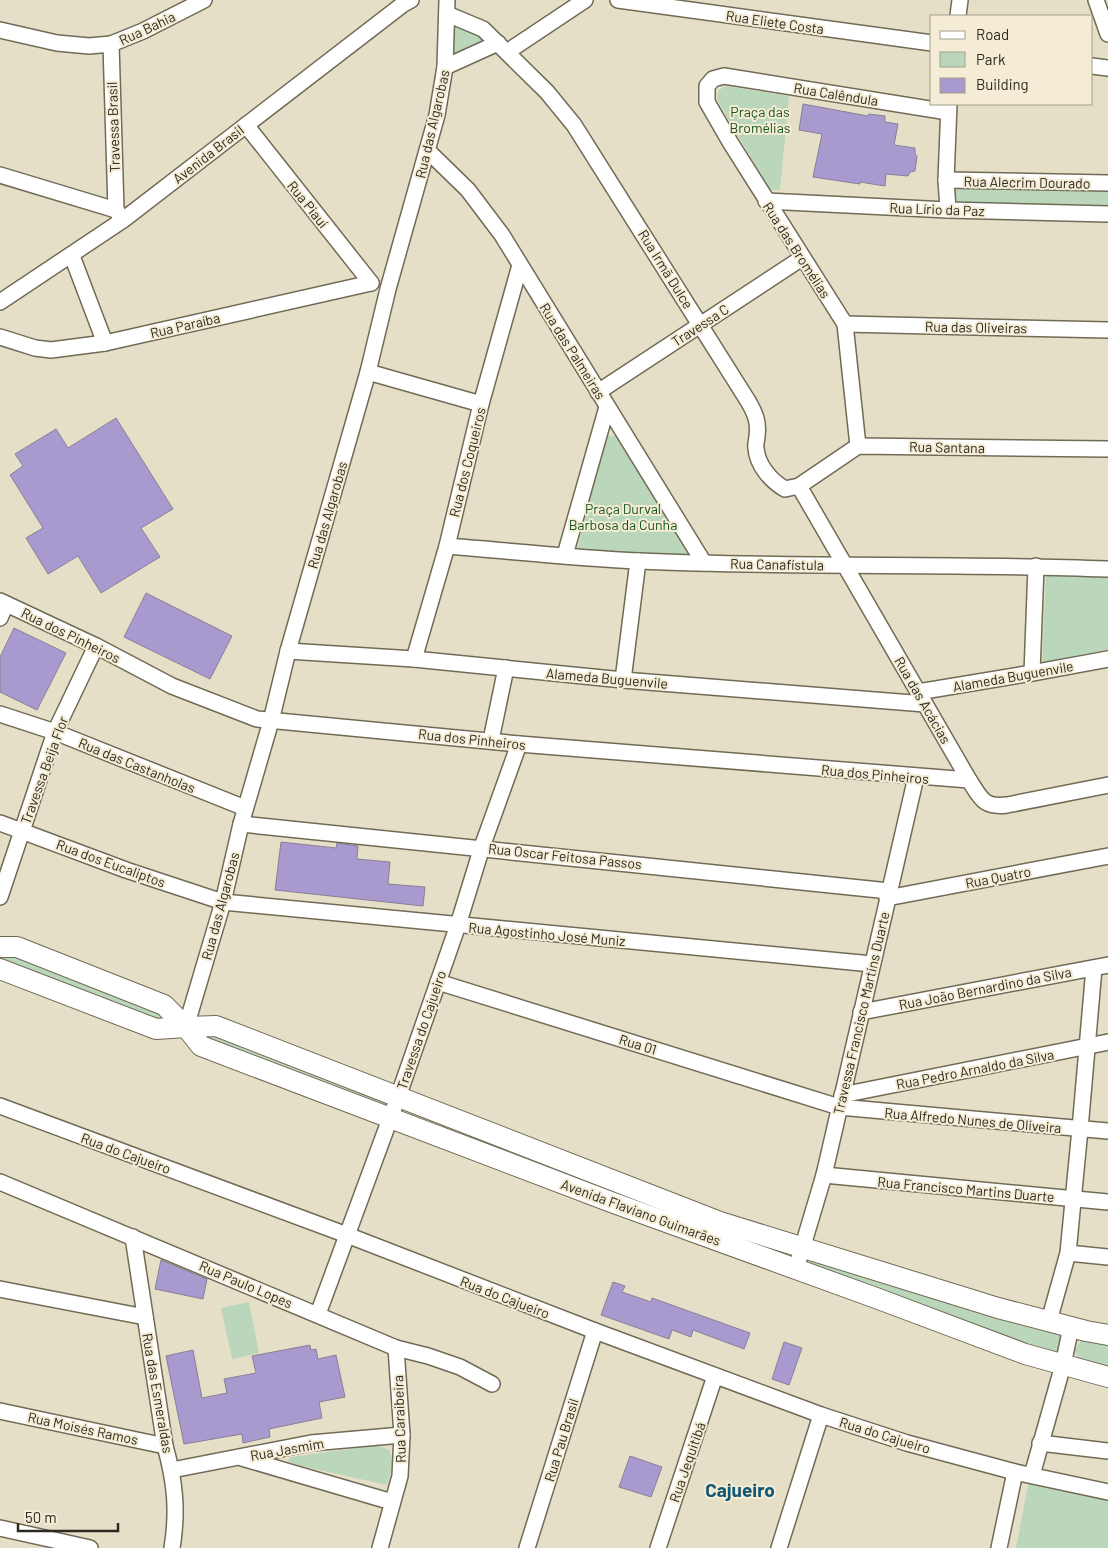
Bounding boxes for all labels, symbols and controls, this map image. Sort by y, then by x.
street label: Rua Eliete Costa [725,7,825,37]
street label: Rua Bahia [116,8,178,48]
legend [930,15,1093,105]
text: Road [976,25,1009,43]
text: Park [976,50,1006,68]
street label: Rua das Algarobas [411,68,453,180]
text: Building [976,75,1029,93]
street label: Rua Calêndula [793,79,879,109]
street label: Travessa Brasil [103,81,123,173]
park label: Praça das Bromélias [729,103,791,136]
street label: Avenida Brasil [169,121,247,187]
street label: Rua Alecrim Dourado [963,172,1091,192]
street label: Rua Piauí [284,177,332,231]
street label: Rua das Bromélias [760,199,835,302]
street label: Rua Lírio da Paz [889,199,985,219]
street label: Rua Irmã Dulce [635,226,697,312]
street label: Rua das Palmeiras [537,300,610,403]
street label: Travessa C [668,300,732,350]
street label: Rua Paraíba [148,309,222,341]
street label: Rua das Oliveiras [925,318,1028,336]
street label: Rua dos Coqueiros [445,405,489,519]
street label: Rua Santana [909,438,985,456]
street label: Rua das Algarobas [304,459,351,571]
park label: Praça Durval Barbosa da Cunha [569,500,677,533]
street label: Rua Canafístula [730,555,824,573]
street label: Rua dos Pinheiros [19,604,124,666]
street label: Rua das Acácias [891,653,955,747]
street label: Alameda Buguenvile [951,657,1075,695]
street label: Alameda Buguenvile [545,664,669,692]
street label: Travessa Beija Flor [17,714,71,826]
street label: Rua dos Pinheiros [417,725,527,753]
street label: Rua das Castanholas [76,734,198,796]
street label: Rua dos Pinheiros [820,761,930,787]
street label: Rua dos Eucaliptos [54,835,168,891]
street label: Rua Oscar Feitosa Passos [487,839,643,873]
street label: Rua das Algarobas [197,850,243,962]
street label: Rua Quatro [964,862,1032,892]
street label: Travessa Francisco Martins Duarte [829,910,893,1116]
street label: Rua Agostinho José Muniz [468,919,626,949]
street label: Rua João Bernardino da Silva [897,963,1073,1013]
street label: Travessa do Cajueiro [393,968,449,1092]
street label: Rua 01 [617,1030,659,1058]
street label: Rua Pedro Arnaldo da Silva [895,1045,1055,1093]
street label: Rua Alfredo Nunes de Oliveira [884,1104,1062,1136]
street label: Rua do Cajueiro [79,1129,173,1177]
street label: Rua Francisco Martins Duarte [877,1173,1055,1205]
street label: Avenida Flaviano Guimarães [559,1175,723,1249]
street label: Rua Paulo Lopes [197,1257,296,1311]
street label: Rua do Cajueiro [458,1272,552,1322]
street label: Rua das Esmeraldas [139,1332,177,1455]
street label: Rua Caraibeira [389,1375,409,1463]
street label: Rua Pau Brasil [540,1396,582,1484]
street label: Rua Moisés Ramos [26,1408,140,1448]
street label: Rua do Cajueiro [837,1413,933,1457]
street label: Rua Jequitibá [665,1420,709,1504]
street label: Rua Jasmim [249,1434,325,1464]
district label: Cajueiro [705,1478,775,1501]
scale bar [18,1500,118,1532]
text: 50 m [25,1508,57,1526]

